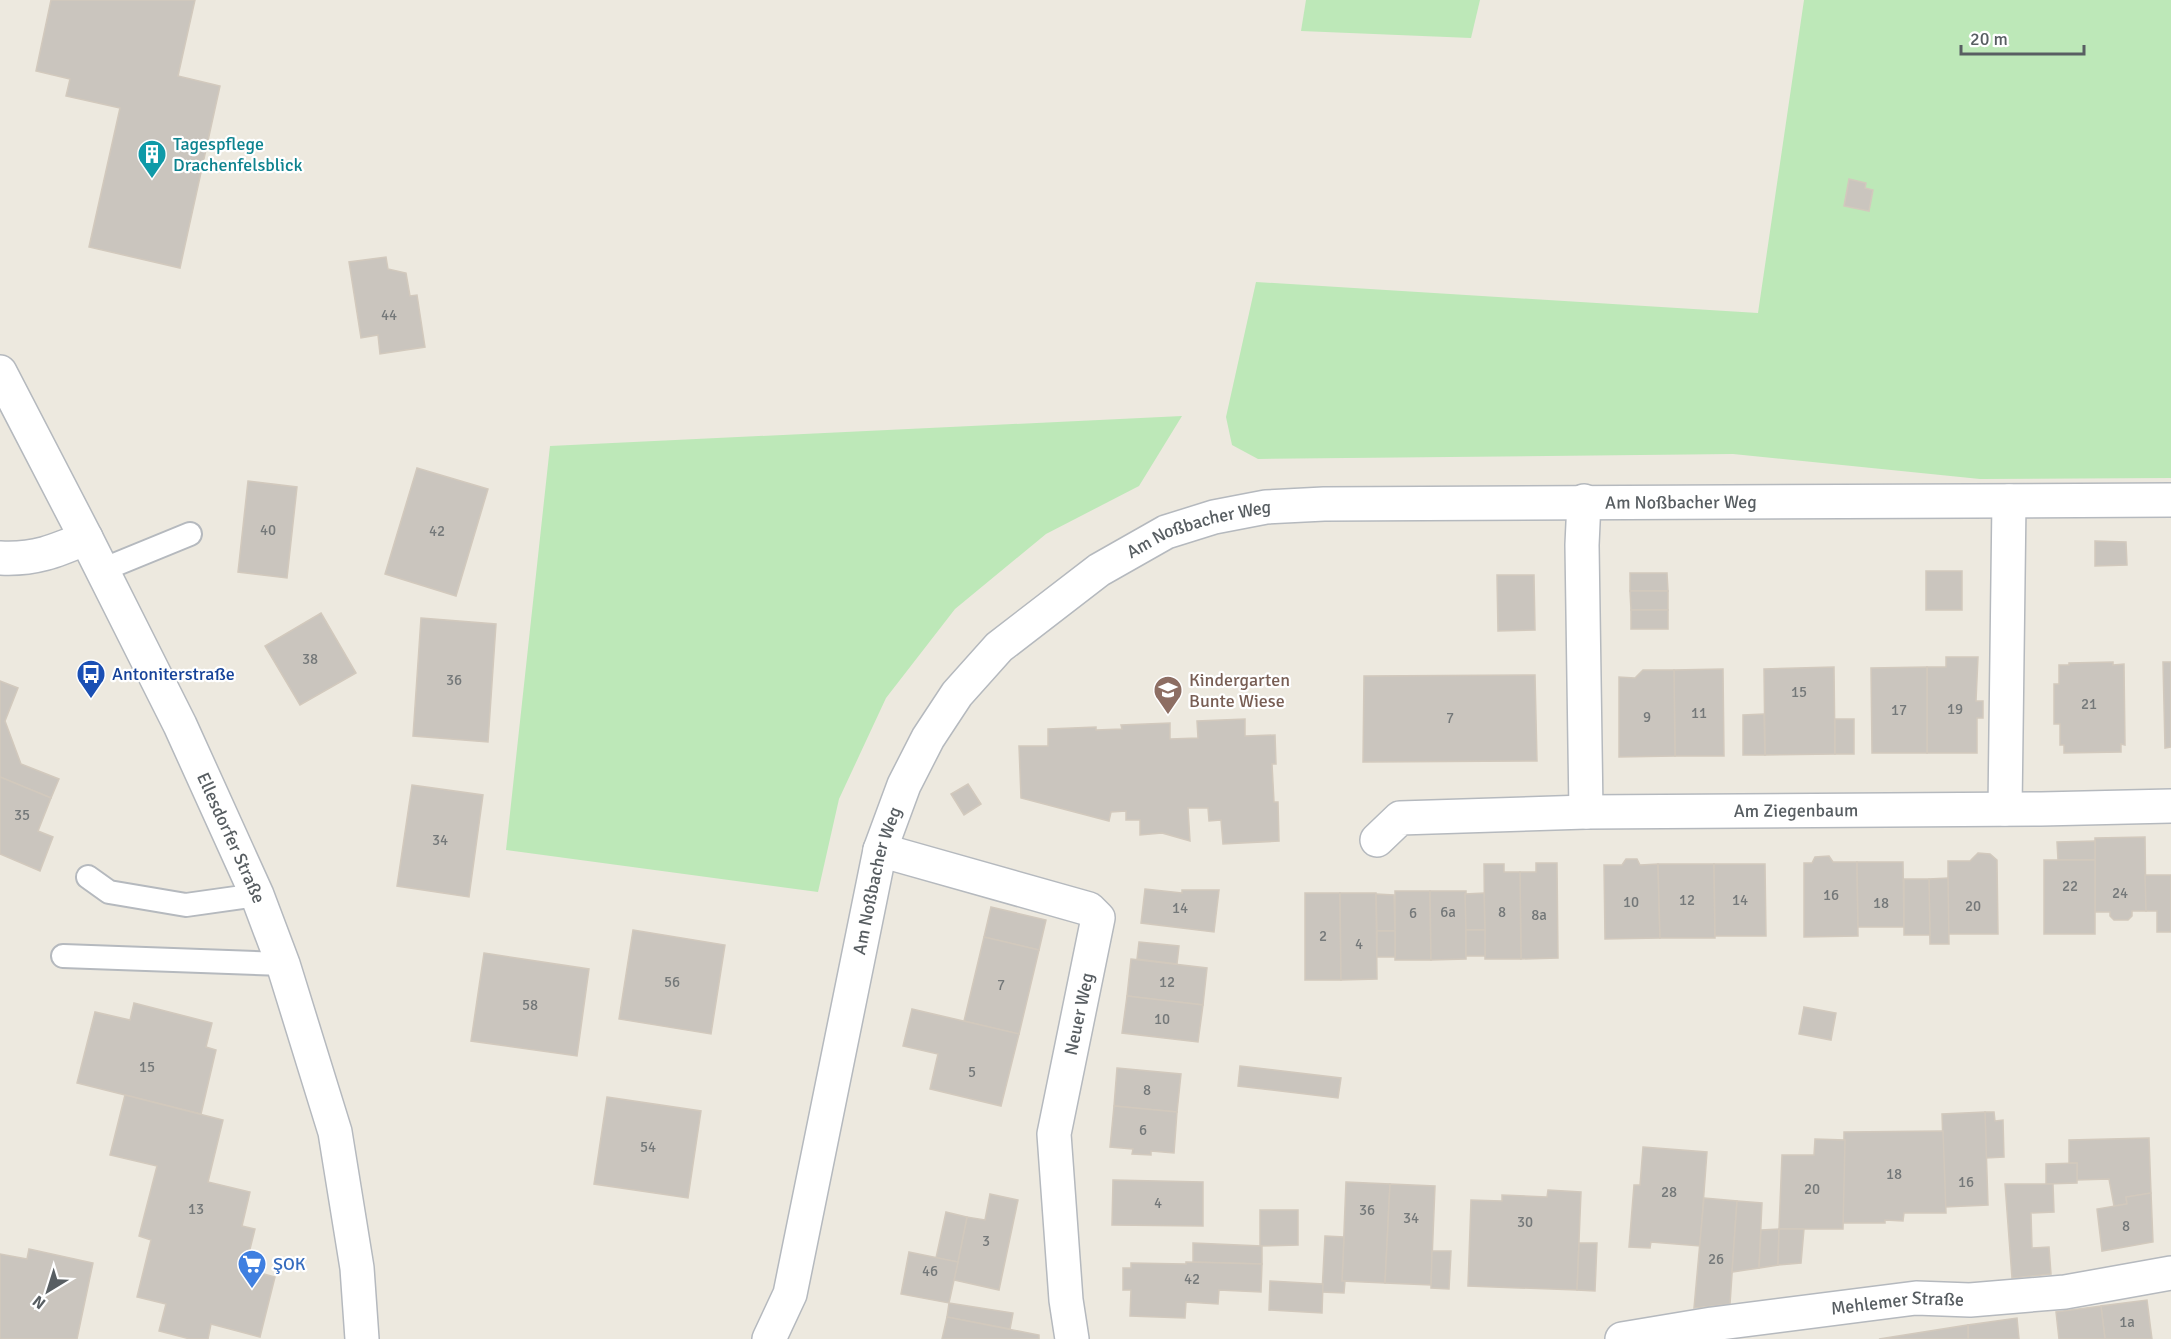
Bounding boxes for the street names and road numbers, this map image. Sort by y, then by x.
street label: Am Noßbacher Weg [1605,491,1757,514]
street label: Am Noßbacher Weg [1123,496,1271,563]
street label: Ellesdorfer Straße [192,769,270,906]
street label: Am Ziegenbaum [1734,799,1858,822]
street label: Am Noßbacher Weg [848,804,906,957]
street label: Neuer Weg [1060,971,1098,1057]
street label: Mehlemer Straße [1830,1287,1964,1320]

